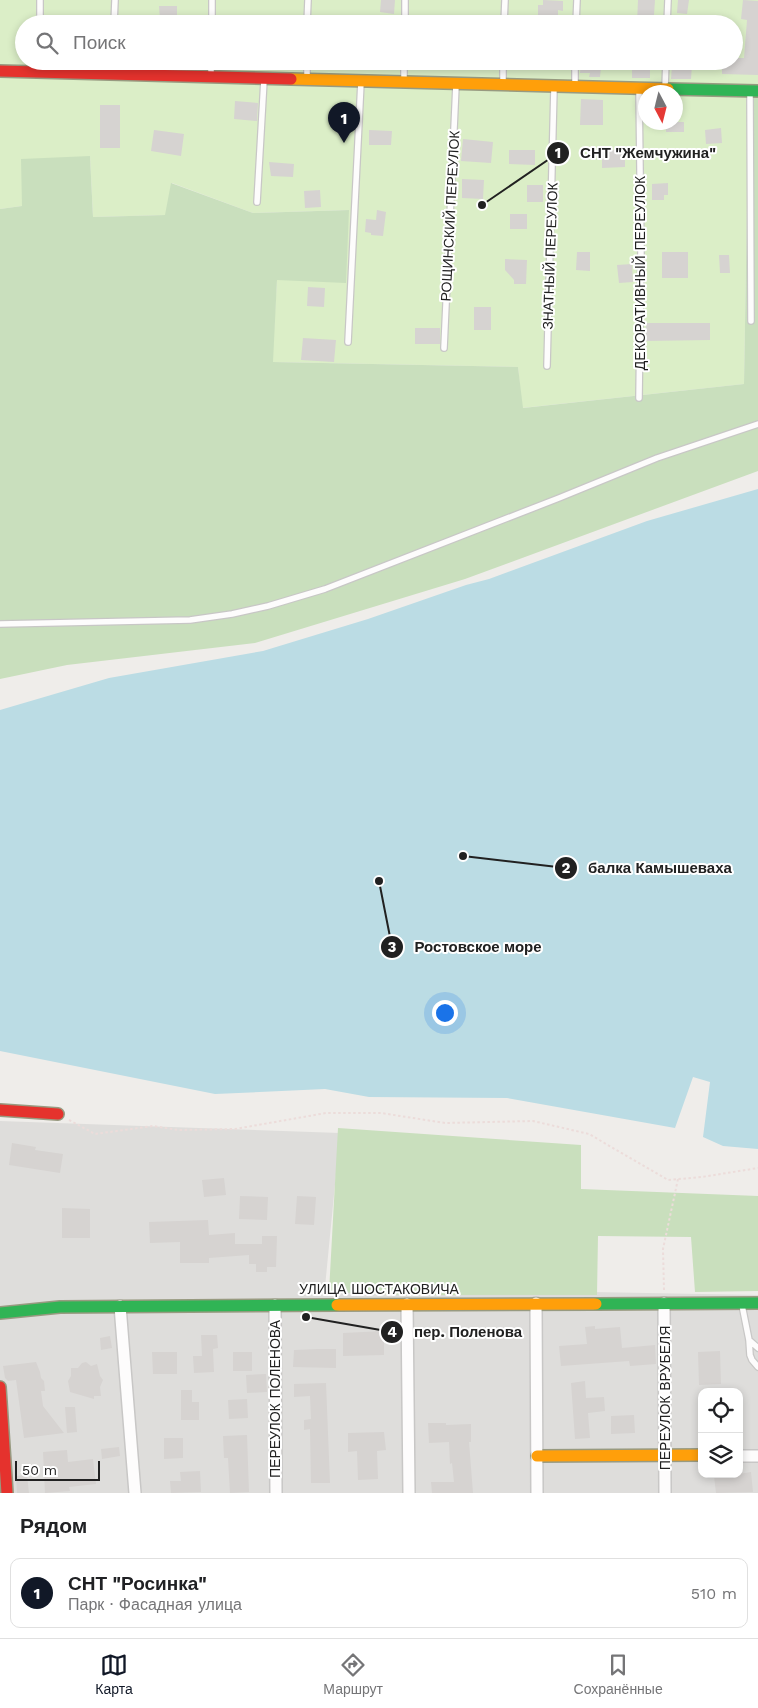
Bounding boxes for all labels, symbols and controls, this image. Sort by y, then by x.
search box [15,15,743,70]
icon: search [33,29,61,57]
text: Поиск [73,31,126,54]
north arrow [638,85,683,130]
pin: 1 [328,102,360,143]
street label: РОЩИНСКИЙ ПЕРЕУЛОК [437,129,463,302]
callout: СНТ "Жемчужина" [545,138,726,168]
text: 1 [555,144,561,162]
text: СНТ "Жемчужина" [580,144,716,162]
street label: ДЕКОРАТИВНЫЙ ПЕРЕУЛОК [631,175,648,370]
street label: ЗНАТНЫЙ ПЕРЕУЛОК [538,181,561,330]
callout: балка Камышеваха [554,853,742,883]
text: 2 [562,859,571,877]
text: балка Камышеваха [588,859,733,877]
callout: Ростовское море [380,932,552,962]
text: 3 [388,938,397,956]
text: Ростовское море [414,938,542,956]
your location [432,1000,458,1026]
street label: УЛИЦА ШОСТАКОВИЧА [299,1281,460,1297]
callout: пер. Поленова [379,1317,532,1347]
street label: ПЕРЕУЛОК ПОЛЕНОВА [267,1319,283,1478]
text: 4 [387,1323,397,1341]
text: пер. Поленова [414,1323,523,1341]
street label: ПЕРЕУЛОК ВРУБЕЛЯ [657,1326,673,1470]
map controls [698,1388,743,1478]
button: locate [698,1388,743,1433]
button: layers [698,1433,743,1478]
scale bar [15,1458,100,1481]
text: 50 m [22,1462,57,1478]
text: Рядом [20,1513,87,1538]
text: СНТ "Росинка" [68,1572,207,1595]
text: 1 [34,1584,40,1603]
text: 510 m [691,1584,737,1603]
text: Парк · Фасадная улица [68,1595,242,1614]
tab: Карта [95,1651,133,1697]
tab: Маршрут [323,1651,383,1697]
tab: Сохранённые [574,1651,663,1697]

